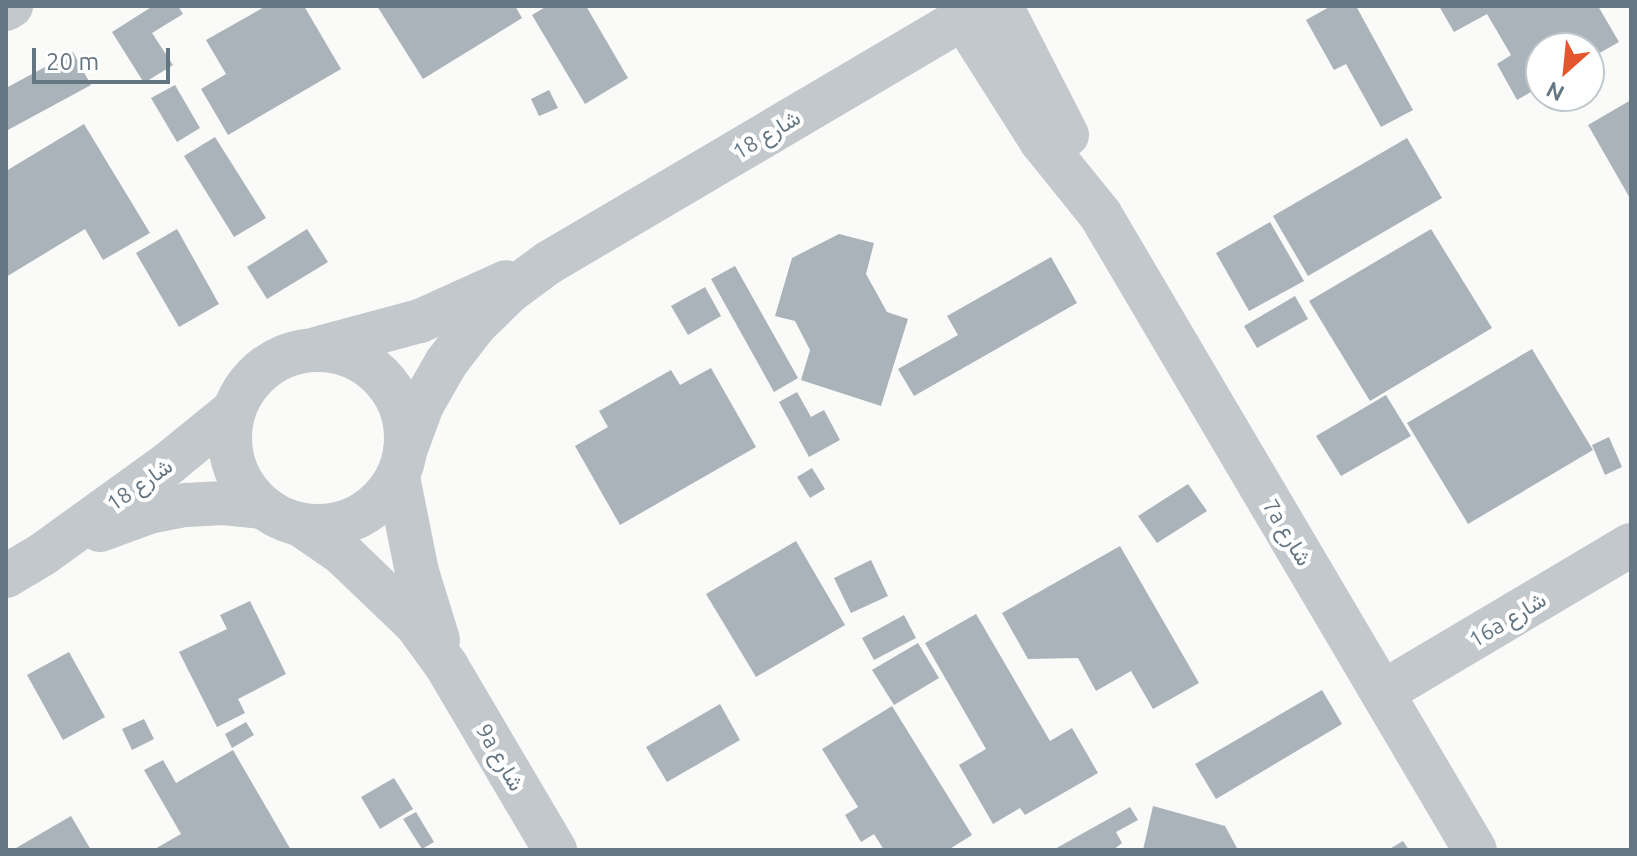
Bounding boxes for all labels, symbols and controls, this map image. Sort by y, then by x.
scale bar [36,32,174,82]
north arrow [1525,32,1605,112]
text: 20 m [46,48,99,75]
text: N [1542,77,1568,107]
street label: شارع 18 [727,104,805,164]
street label: شارع 18 [101,452,177,516]
street label: 7a شارع [1258,494,1318,570]
street label: 16a شارع [1464,586,1550,652]
street label: 9a شارع [471,719,531,795]

